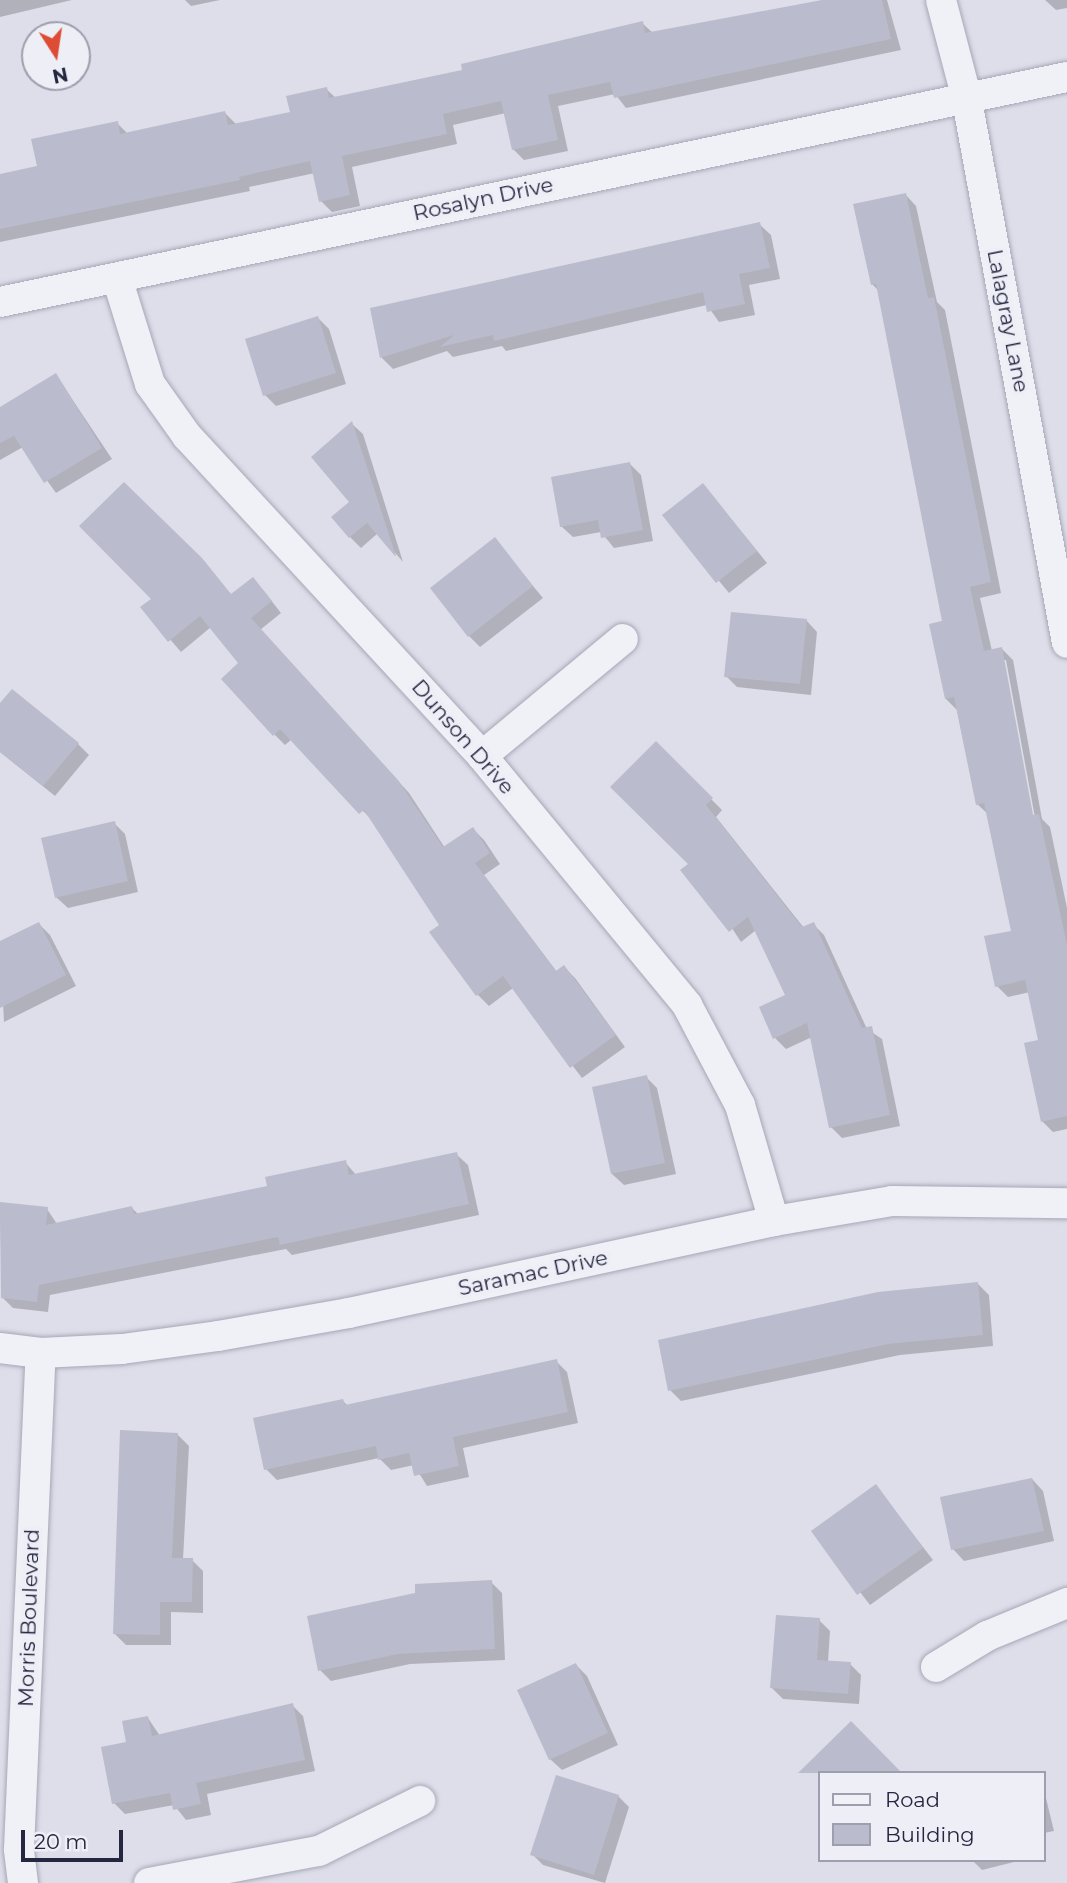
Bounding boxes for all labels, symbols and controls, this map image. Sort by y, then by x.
north arrow [21,21,91,91]
text: N [50,62,70,88]
street label: Rosalyn Drive [411,172,555,226]
street label: Lalagray Lane [982,247,1034,395]
street label: Dunson Drive [406,674,520,800]
street label: Saramac Drive [456,1245,610,1301]
street label: Morris Boulevard [13,1529,45,1707]
legend [818,1771,1046,1862]
text: Road [885,1787,940,1812]
scale bar [24,1816,126,1860]
text: Building [885,1822,975,1847]
text: 20 m [34,1829,88,1854]

